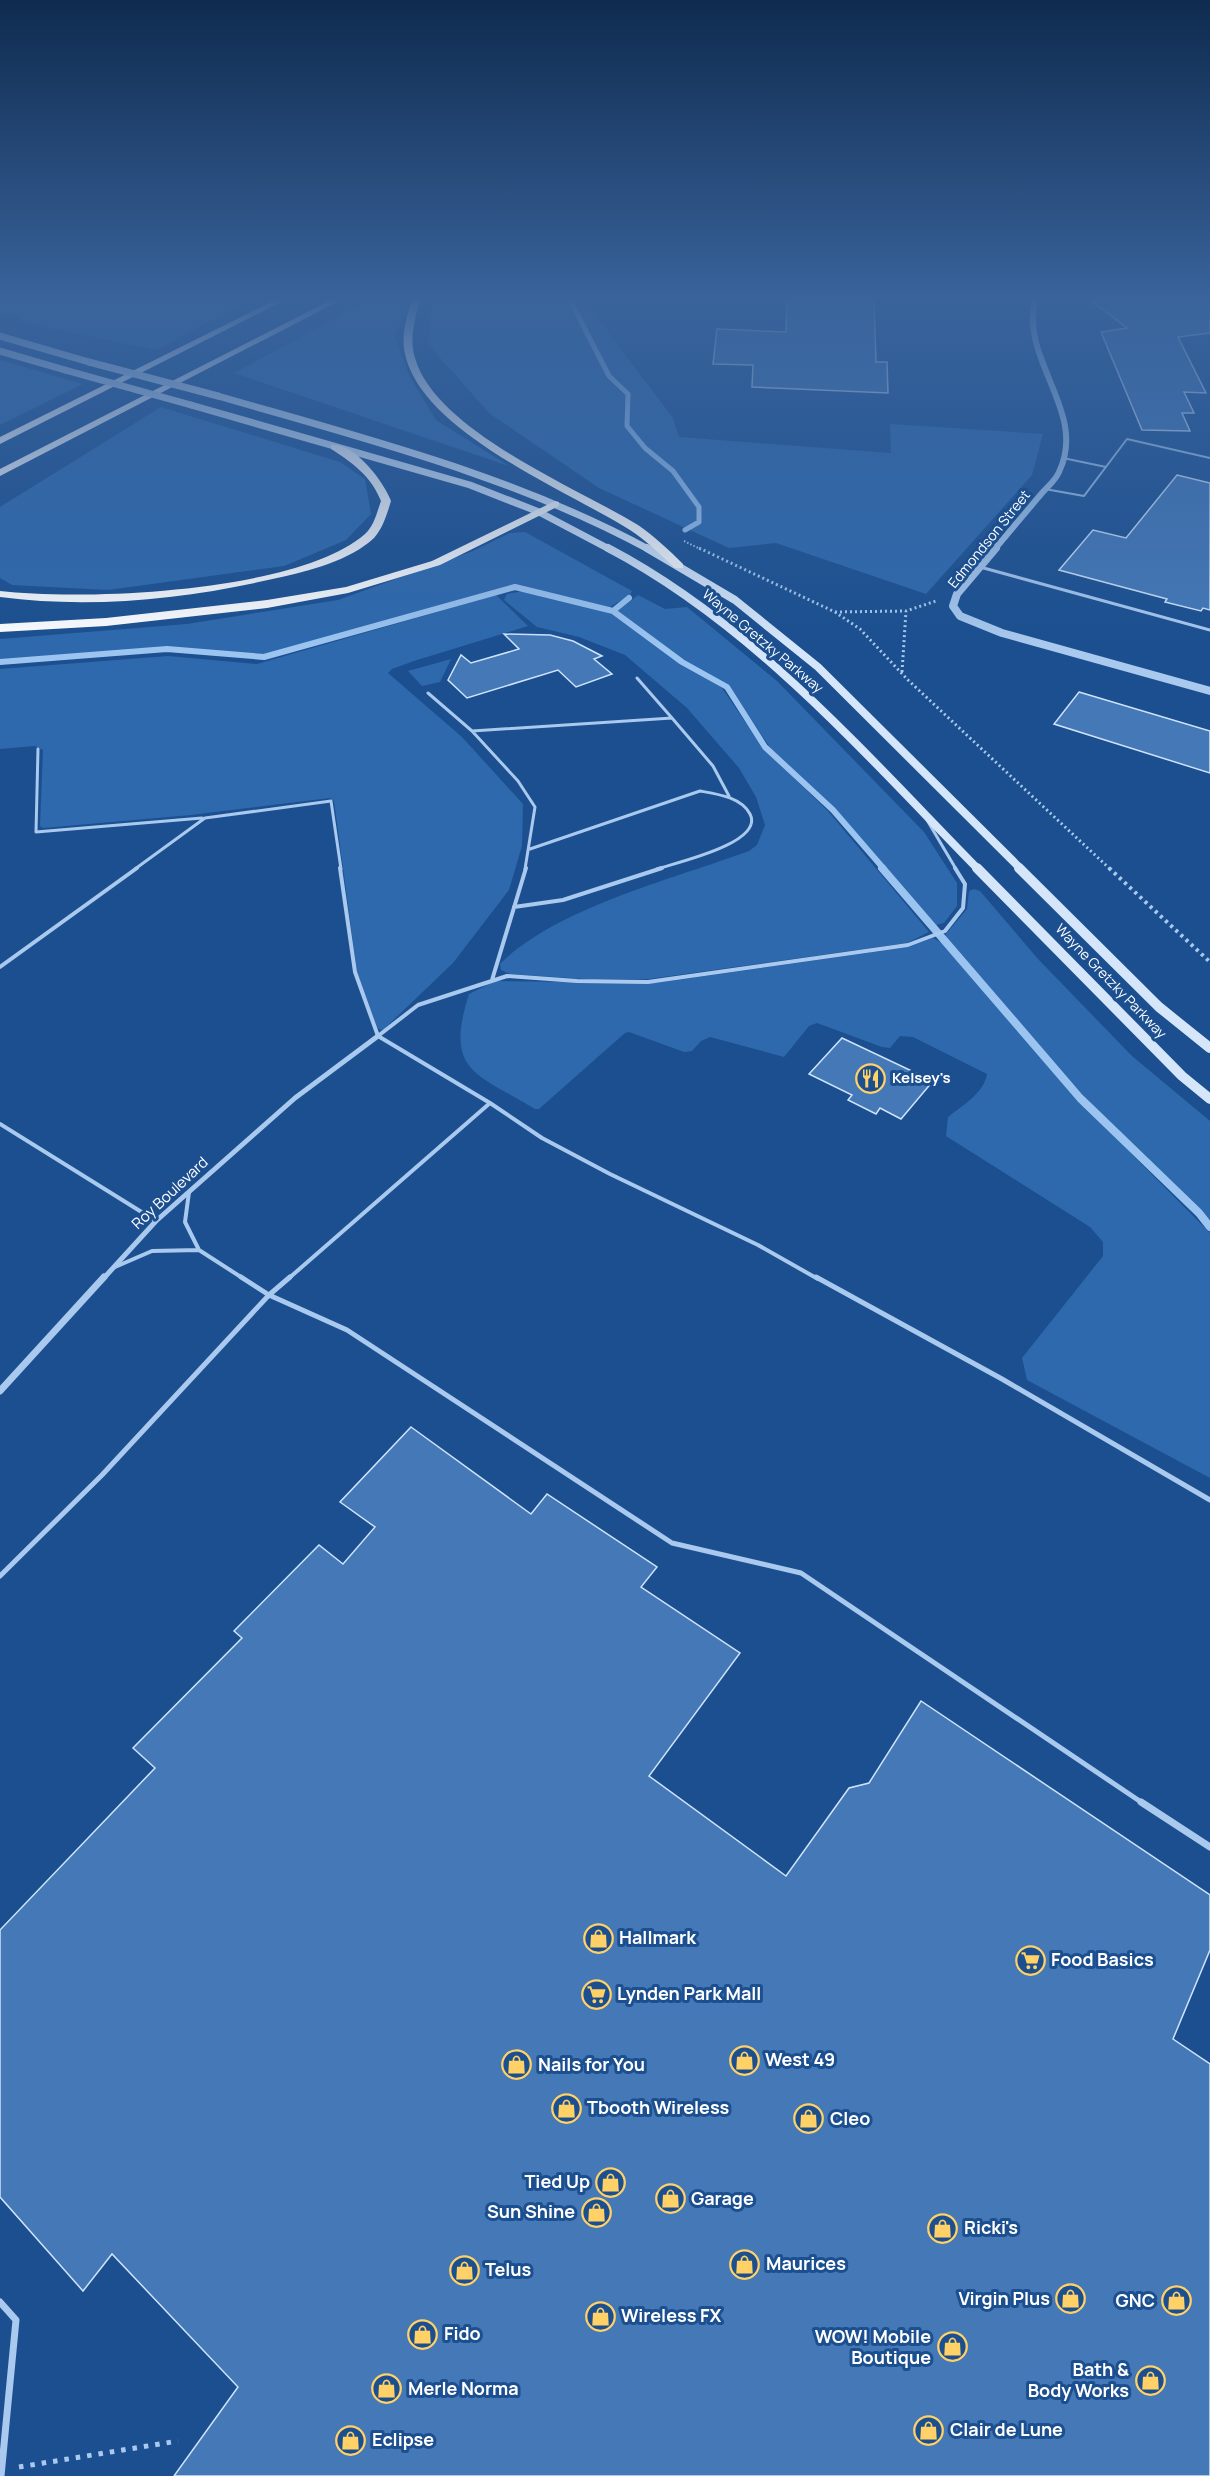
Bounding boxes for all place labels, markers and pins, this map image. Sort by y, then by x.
restaurant icon: Kelsey's [855,1062,887,1094]
place label: Kelsey's [892,1067,951,1088]
shop icon: Hallmark [582,1922,614,1954]
place label: Hallmark [619,1925,697,1949]
supermarket icon: Food Basics [1014,1944,1046,1976]
place label: Food Basics [1051,1947,1154,1971]
supermarket icon: Lynden Park Mall [580,1978,612,2010]
place label: Lynden Park Mall [617,1981,761,2005]
shop icon: West 49 [728,2044,760,2076]
place label: West 49 [765,2047,835,2071]
shop icon: Nails for You [501,2049,533,2081]
place label: Nails for You [538,2052,645,2076]
shop icon: Tbooth Wireless [550,2092,582,2124]
place label: Tbooth Wireless [587,2095,730,2119]
shop icon: Cleo [793,2103,825,2135]
place label: Cleo [830,2106,870,2130]
shop icon: Tied Up [595,2166,627,2198]
place label: Tied Up [524,2169,590,2193]
shop icon: Garage [654,2183,686,2215]
place label: Garage [691,2186,754,2210]
shop icon: Sun Shine [580,2196,612,2228]
place label: Sun Shine [487,2199,575,2223]
shop icon: Ricki's [927,2212,959,2244]
place label: Ricki's [964,2215,1018,2239]
shop icon: Maurices [729,2248,761,2280]
place label: Maurices [766,2251,846,2275]
shop icon: Telus [448,2254,480,2286]
place label: Telus [485,2257,532,2281]
shop icon: Virgin Plus [1055,2283,1087,2315]
shop icon: GNC [1160,2285,1192,2317]
place label: Virgin Plus [958,2286,1050,2310]
place label: GNC [1116,2288,1155,2312]
shop icon: Wireless FX [584,2300,616,2332]
place label: Wireless FX [621,2303,721,2327]
shop icon: Fido [407,2318,439,2350]
place label: Fido [444,2321,481,2345]
place label: WOW! Mobile Boutique [815,2324,931,2369]
shop icon: WOW! Mobile Boutique [936,2331,968,2363]
place label: Bath & Body Works [1028,2357,1129,2402]
shop icon: Bath & Body Works [1134,2364,1166,2396]
shop icon: Merle Norma [371,2373,403,2405]
place label: Merle Norma [408,2376,519,2400]
shop icon: Clair de Lune [913,2414,945,2446]
place label: Clair de Lune [950,2417,1063,2441]
shop icon: Eclipse [335,2424,367,2456]
place label: Eclipse [372,2427,434,2451]

